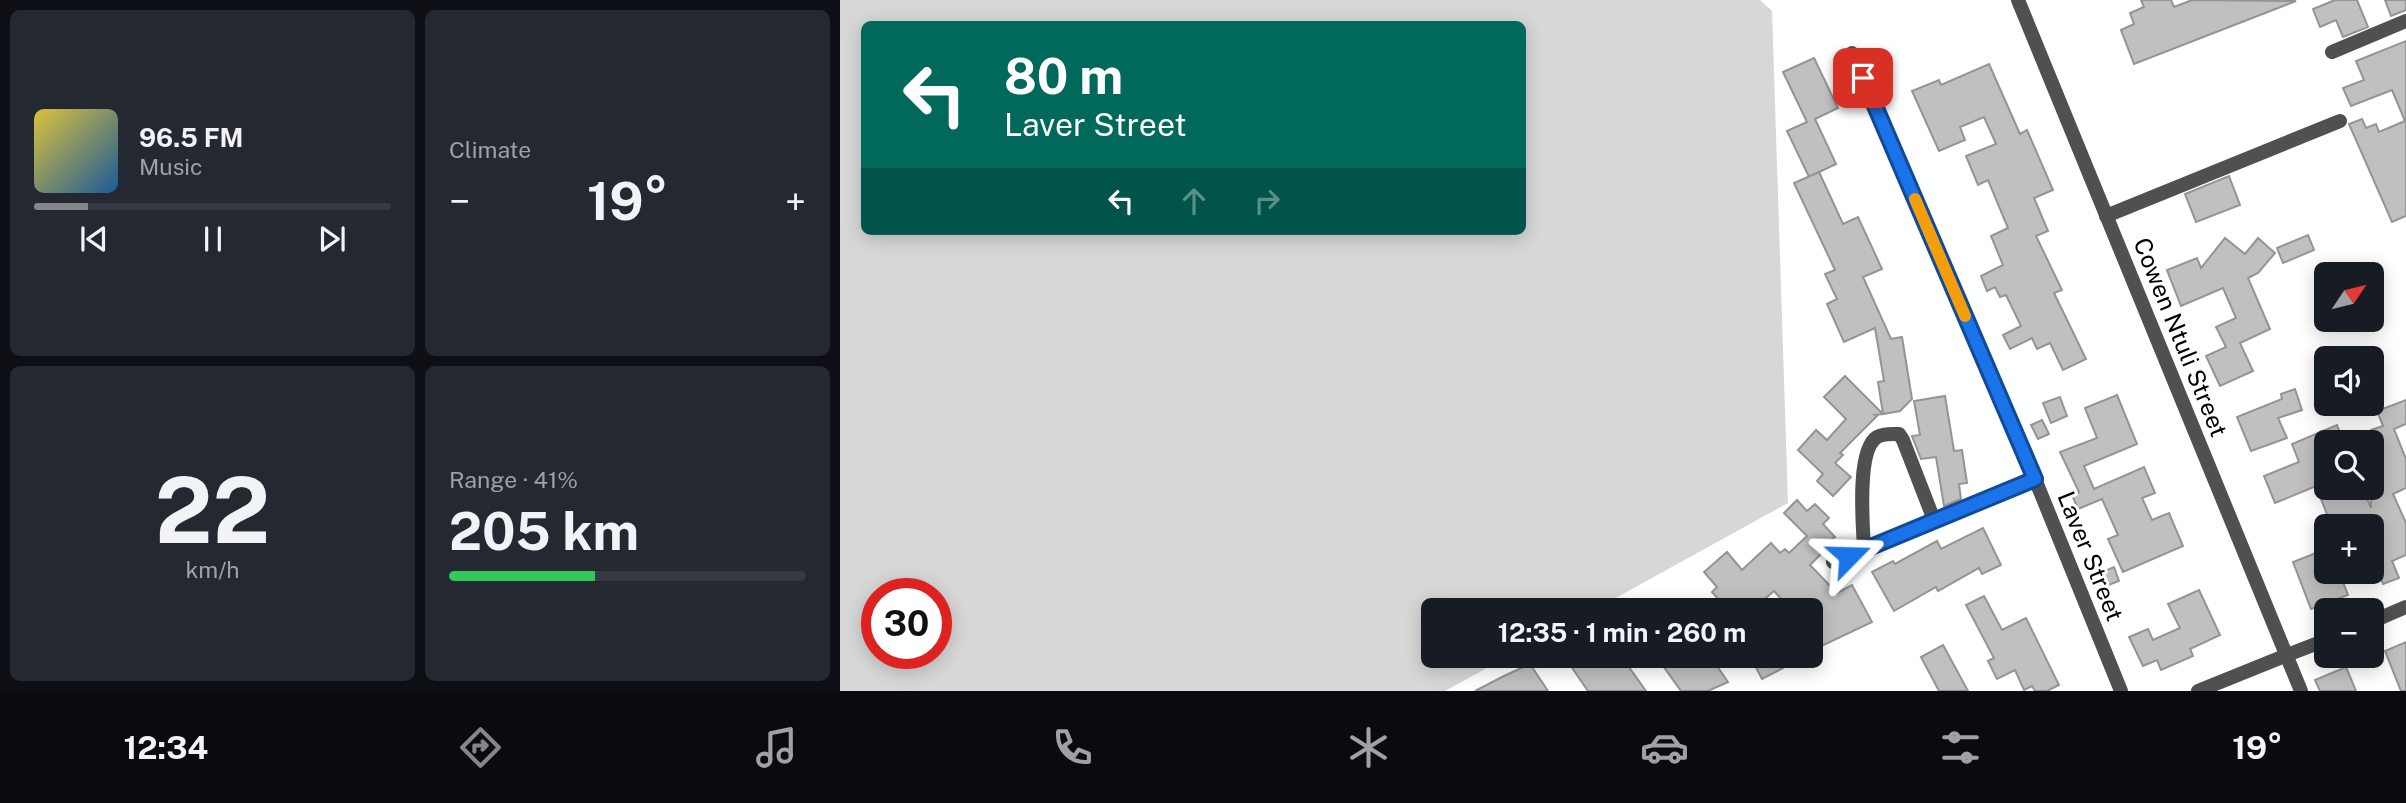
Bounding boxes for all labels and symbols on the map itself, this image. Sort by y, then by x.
pin [1833,48,1893,108]
street label: Cowen Ntuli Street [2128,233,2234,441]
north arrow [2314,262,2384,332]
street label: Laver Street [2052,487,2130,625]
position arrow [1812,519,1886,593]
speed limit sign: 30 [861,578,952,669]

